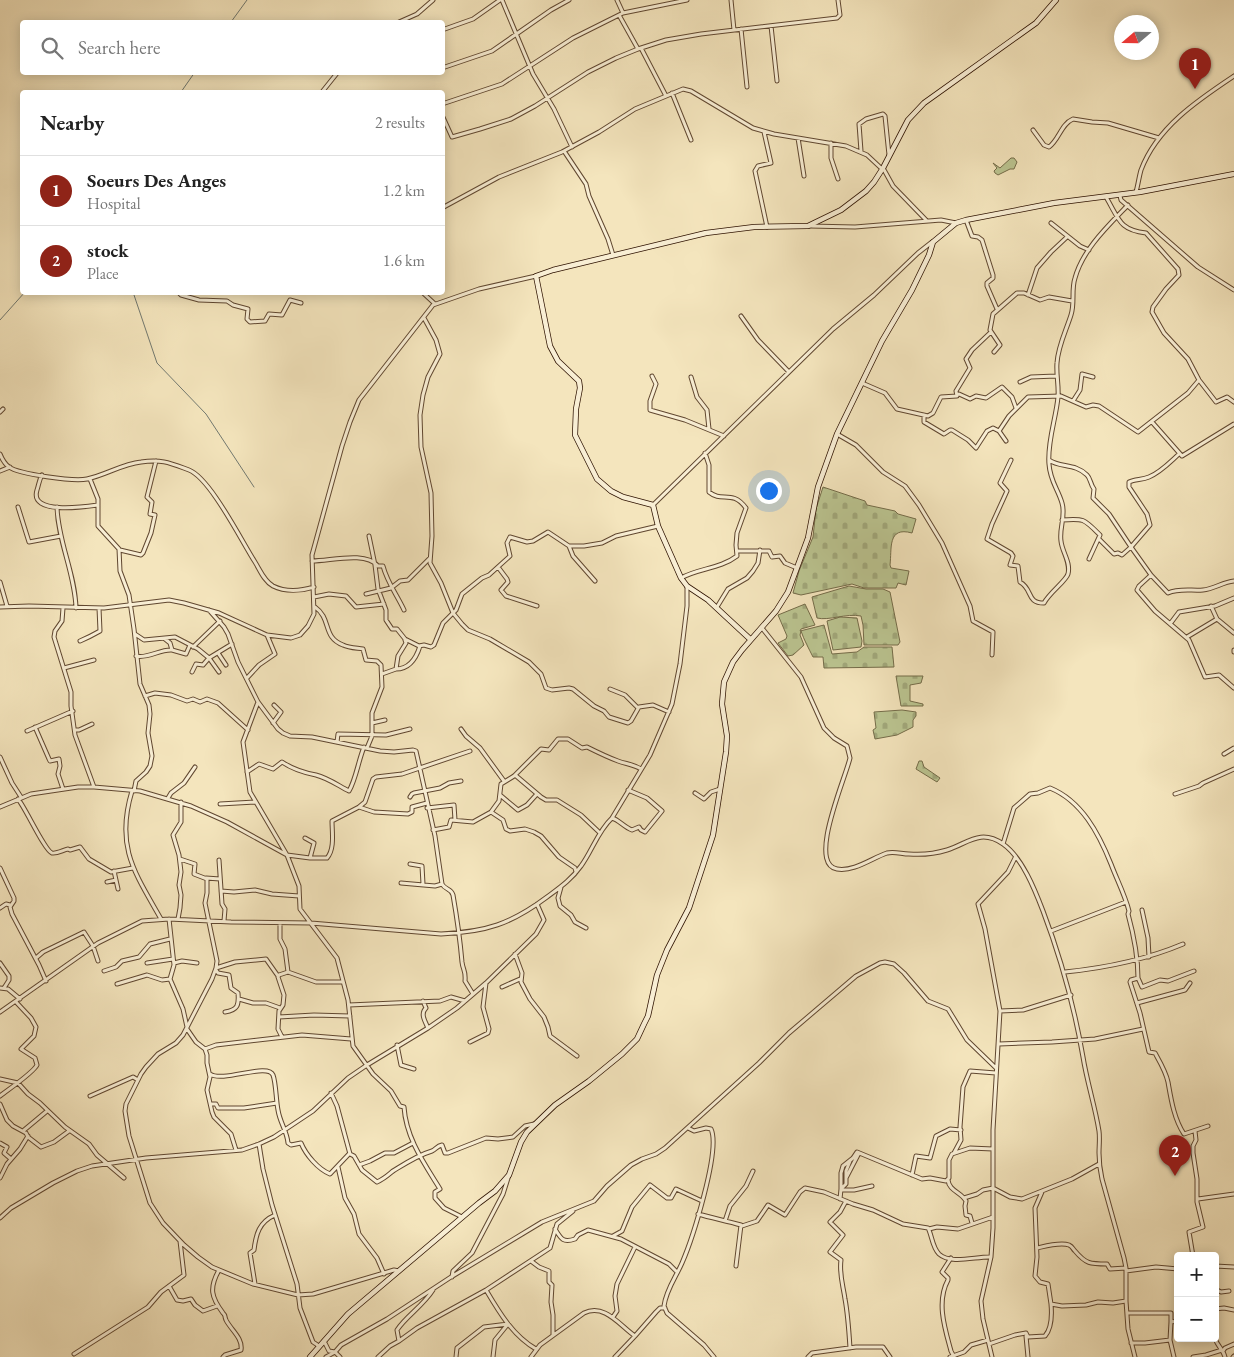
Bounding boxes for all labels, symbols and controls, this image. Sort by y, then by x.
north arrow [1114,15,1159,60]
search box [20,20,445,75]
icon: search [38,34,66,62]
text: Search here [78,35,160,60]
pin: 1 [1179,48,1211,89]
text: Nearby [40,109,104,136]
text: 2 results [375,112,425,133]
text: Soeurs Des Anges [87,168,226,193]
text: 1 [52,180,60,201]
text: 1.2 km [383,180,425,201]
text: Hospital [87,193,141,214]
text: stock [87,238,129,263]
text: 2 [52,250,60,271]
text: 1.6 km [383,250,425,271]
text: Place [87,263,119,284]
your location [756,478,782,504]
pin: 2 [1159,1135,1191,1176]
map controls [1174,1252,1219,1342]
button: + [1174,1252,1219,1297]
button: − [1174,1297,1219,1342]

